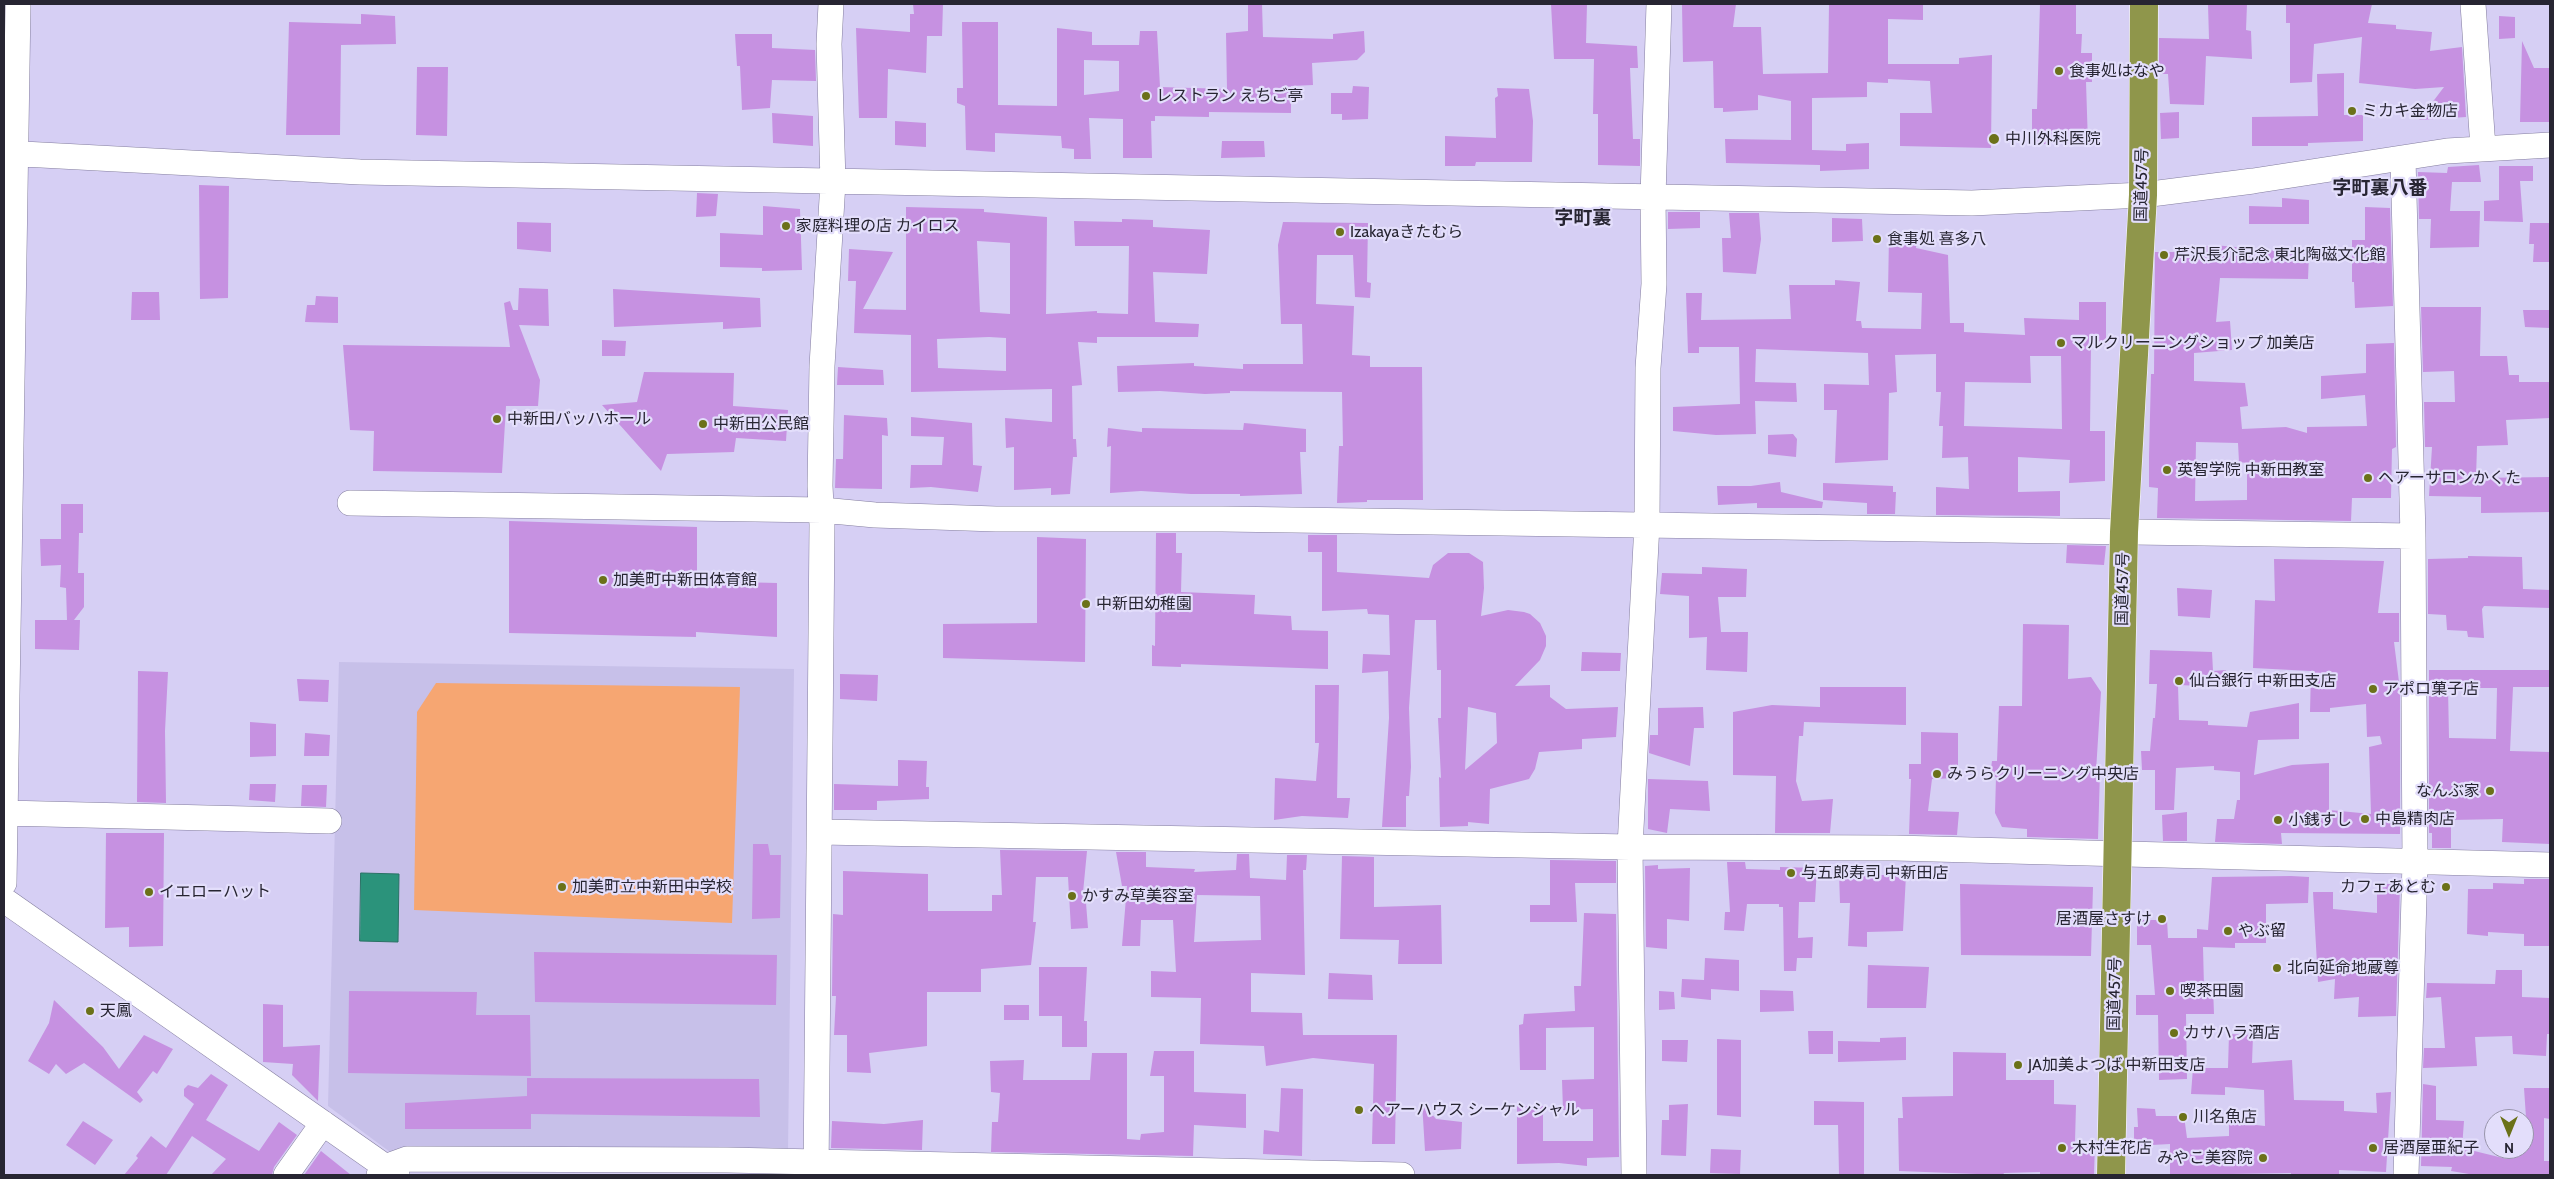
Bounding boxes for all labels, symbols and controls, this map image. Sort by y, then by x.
place label: 食事処はなや [2069,61,2165,81]
marker: 食事処はなや [2053,65,2065,77]
place label: レストラン えちご亭 [1156,86,1304,106]
marker: レストラン えちご亭 [1140,90,1152,102]
place label: ミカキ金物店 [2362,101,2458,121]
marker: ミカキ金物店 [2346,105,2358,117]
place label: 中川外科医院 [2005,129,2101,149]
marker: 中川外科医院 [1987,132,2001,146]
street label: 国道457号 [2132,148,2152,222]
district label: 字町裏八番 [2333,177,2427,199]
district label: 字町裏 [1555,207,1611,229]
place label: 家庭料理の店 カイロス [796,216,960,236]
marker: 家庭料理の店 カイロス [780,220,792,232]
place label: Izakayaきたむら [1350,222,1463,242]
marker: Izakayaきたむら [1334,226,1346,238]
place label: 食事処 喜多八 [1887,229,1987,249]
marker: 食事処 喜多八 [1871,233,1883,245]
place label: 芹沢長介記念 東北陶磁文化館 [2174,245,2386,265]
marker: 芹沢長介記念 東北陶磁文化館 [2158,249,2170,261]
place label: マルクリーニングショップ 加美店 [2071,333,2315,353]
marker: マルクリーニングショップ 加美店 [2055,337,2067,349]
place label: 中新田バッハホール [507,409,651,429]
marker: 中新田バッハホール [491,413,503,425]
place label: 中新田公民館 [713,414,809,434]
marker: 中新田公民館 [697,418,709,430]
place label: 英智学院 中新田教室 [2177,460,2325,480]
marker: 英智学院 中新田教室 [2161,464,2173,476]
place label: ヘアーサロンかくた [2378,468,2521,488]
marker: ヘアーサロンかくた [2362,472,2374,484]
street label: 国道457号 [2113,552,2133,626]
place label: 加美町中新田体育館 [613,570,757,590]
marker: 加美町中新田体育館 [597,574,609,586]
place label: 中新田幼稚園 [1096,594,1192,614]
marker: 中新田幼稚園 [1080,598,1092,610]
place label: 仙台銀行 中新田支店 [2189,671,2337,691]
marker: 仙台銀行 中新田支店 [2173,675,2185,687]
place label: アポロ菓子店 [2383,679,2479,699]
marker: アポロ菓子店 [2367,683,2379,695]
place label: みうらクリーニング中央店 [1947,764,2139,784]
marker: みうらクリーニング中央店 [1931,768,1943,780]
place label: なんぶ家 [2416,781,2480,801]
marker: なんぶ家 [2484,785,2496,797]
place label: 中島精肉店 [2375,809,2455,829]
place label: 小銭すし [2288,810,2352,830]
marker: 中島精肉店 [2359,813,2371,825]
marker: 小銭すし [2272,814,2284,826]
place label: 与五郎寿司 中新田店 [1801,863,1949,883]
marker: 与五郎寿司 中新田店 [1785,867,1797,879]
place label: 加美町立中新田中学校 [572,877,732,897]
place label: カフェあとむ [2340,877,2436,897]
marker: 加美町立中新田中学校 [556,881,568,893]
marker: カフェあとむ [2440,881,2452,893]
place label: イエローハット [159,882,271,902]
marker: イエローハット [143,886,155,898]
place label: かすみ草美容室 [1082,886,1194,906]
marker: かすみ草美容室 [1066,890,1078,902]
place label: 居酒屋さすけ [2056,909,2152,929]
marker: 居酒屋さすけ [2156,913,2168,925]
place label: やぶ留 [2238,921,2286,941]
marker: やぶ留 [2222,925,2234,937]
street label: 国道457号 [2105,957,2125,1031]
place label: 北向延命地蔵尊 [2287,958,2399,978]
marker: 北向延命地蔵尊 [2271,962,2283,974]
place label: 喫茶田園 [2180,981,2244,1001]
marker: 喫茶田園 [2164,985,2176,997]
place label: 天鳳 [100,1001,132,1021]
marker: 天鳳 [84,1005,96,1017]
place label: カサハラ酒店 [2184,1023,2280,1043]
marker: カサハラ酒店 [2168,1027,2180,1039]
place label: JA加美よつば 中新田支店 [2028,1055,2206,1075]
marker: JA加美よつば 中新田支店 [2012,1059,2024,1071]
place label: ヘアーハウス シーケンシャル [1369,1100,1580,1120]
marker: ヘアーハウス シーケンシャル [1353,1104,1365,1116]
place label: 川名魚店 [2193,1107,2257,1127]
north arrow [2484,1109,2534,1159]
marker: 川名魚店 [2177,1111,2189,1123]
place label: 木村生花店 [2072,1138,2152,1158]
place label: 居酒屋亜紀子 [2383,1138,2479,1158]
text: N [2504,1139,2514,1157]
marker: 木村生花店 [2056,1142,2068,1154]
marker: 居酒屋亜紀子 [2367,1142,2379,1154]
place label: みやこ美容院 [2157,1148,2253,1168]
marker: みやこ美容院 [2257,1152,2269,1164]

